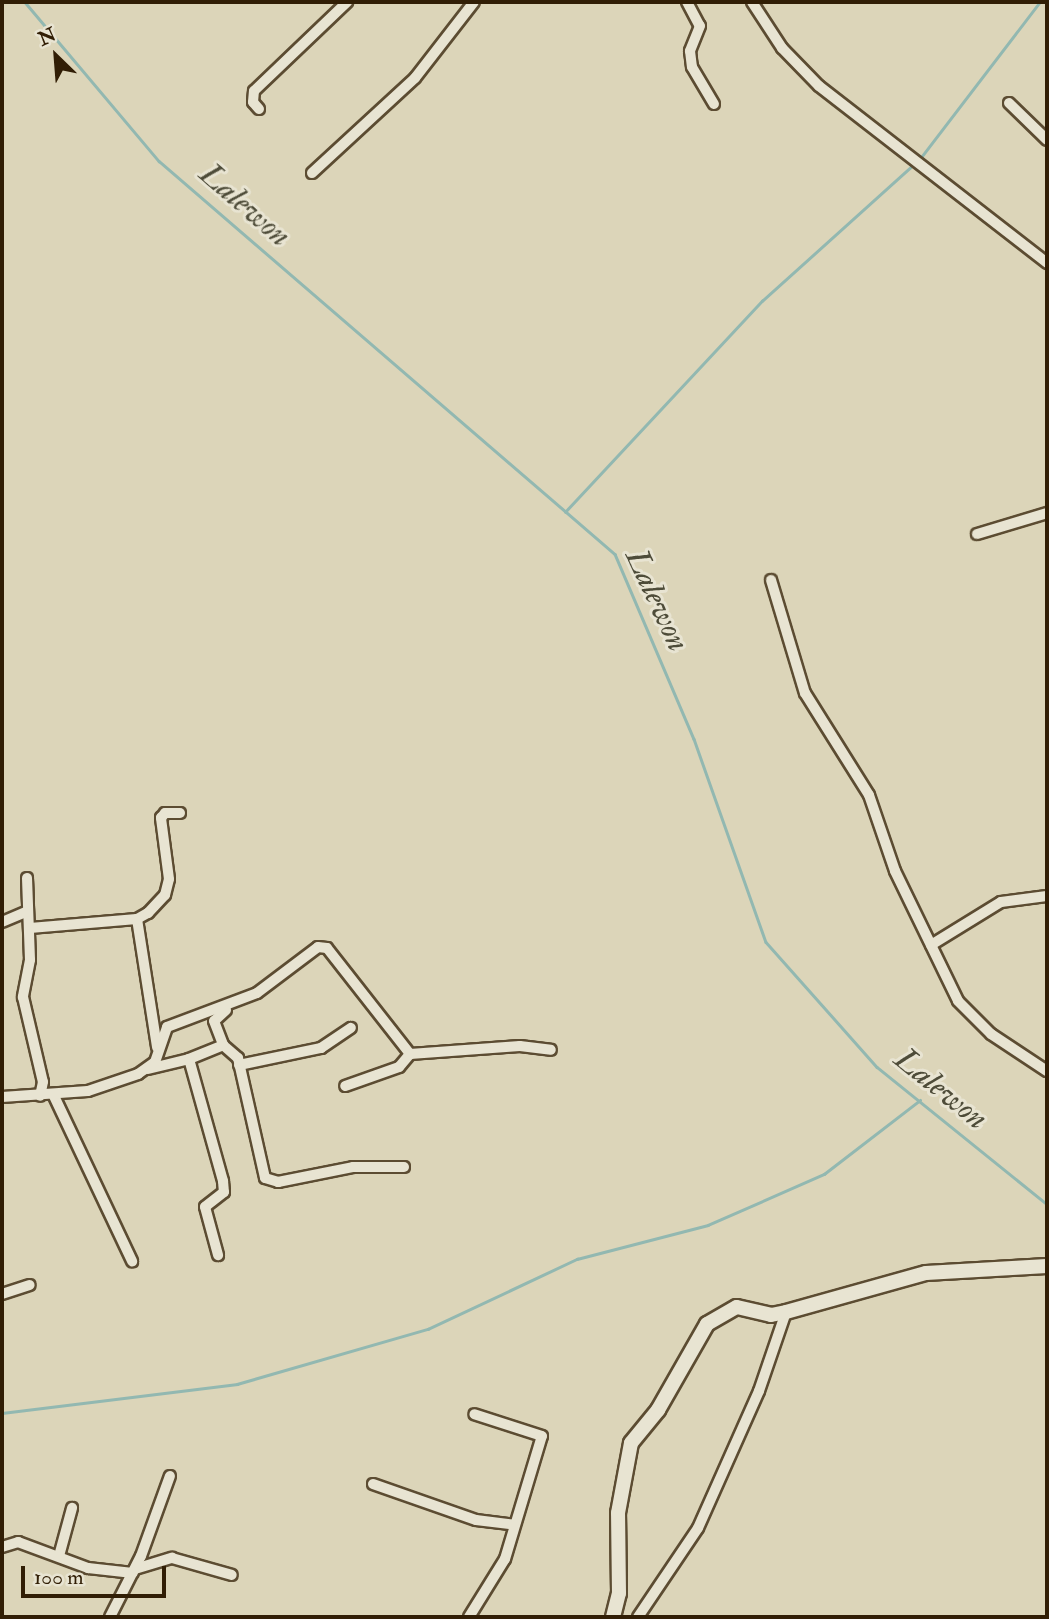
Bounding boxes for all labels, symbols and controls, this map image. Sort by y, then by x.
north arrow [21,21,91,91]
text: N [34,22,60,51]
water label: Lalewon [191,155,299,255]
water label: Lalewon [617,543,697,657]
water label: Lalewon [887,1040,995,1138]
scale bar [24,1552,170,1596]
text: 100 m [34,1564,84,1591]

